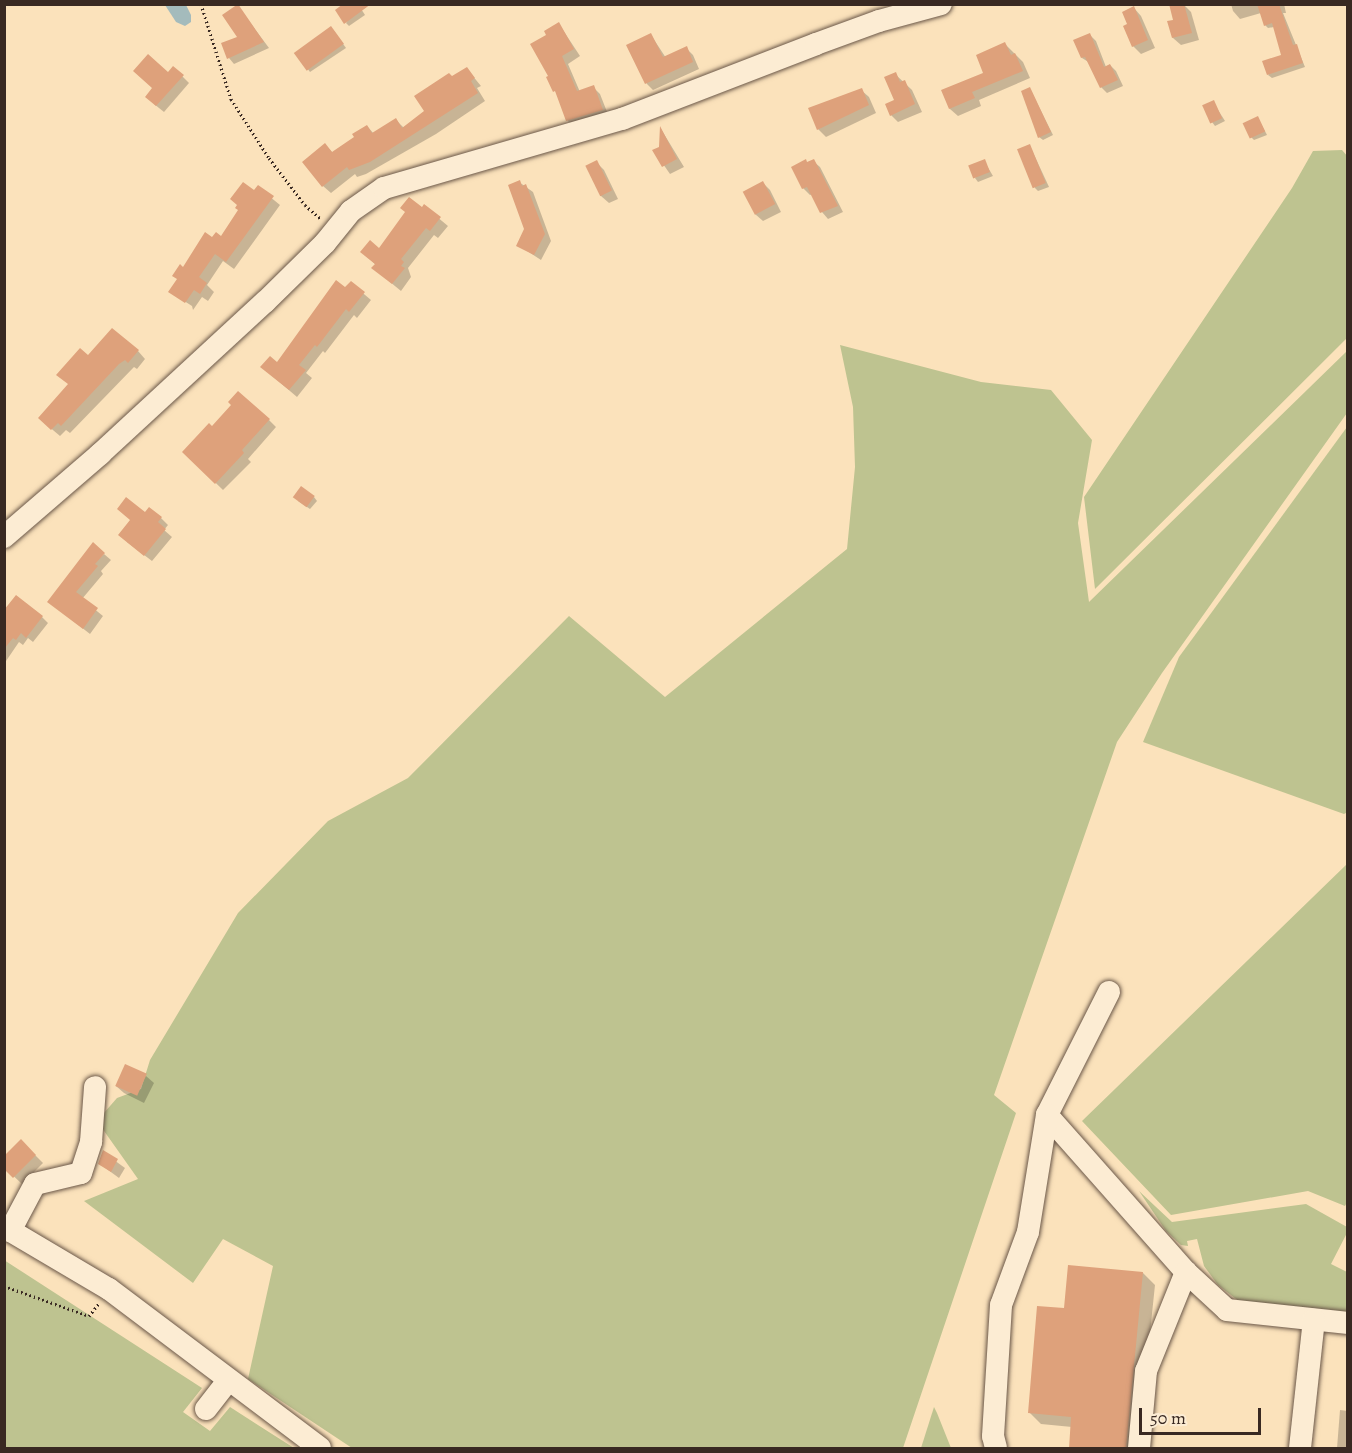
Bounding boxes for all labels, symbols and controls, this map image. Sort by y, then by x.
scale bar [1142,1396,1264,1434]
text: 50 m [1150,1406,1186,1430]

